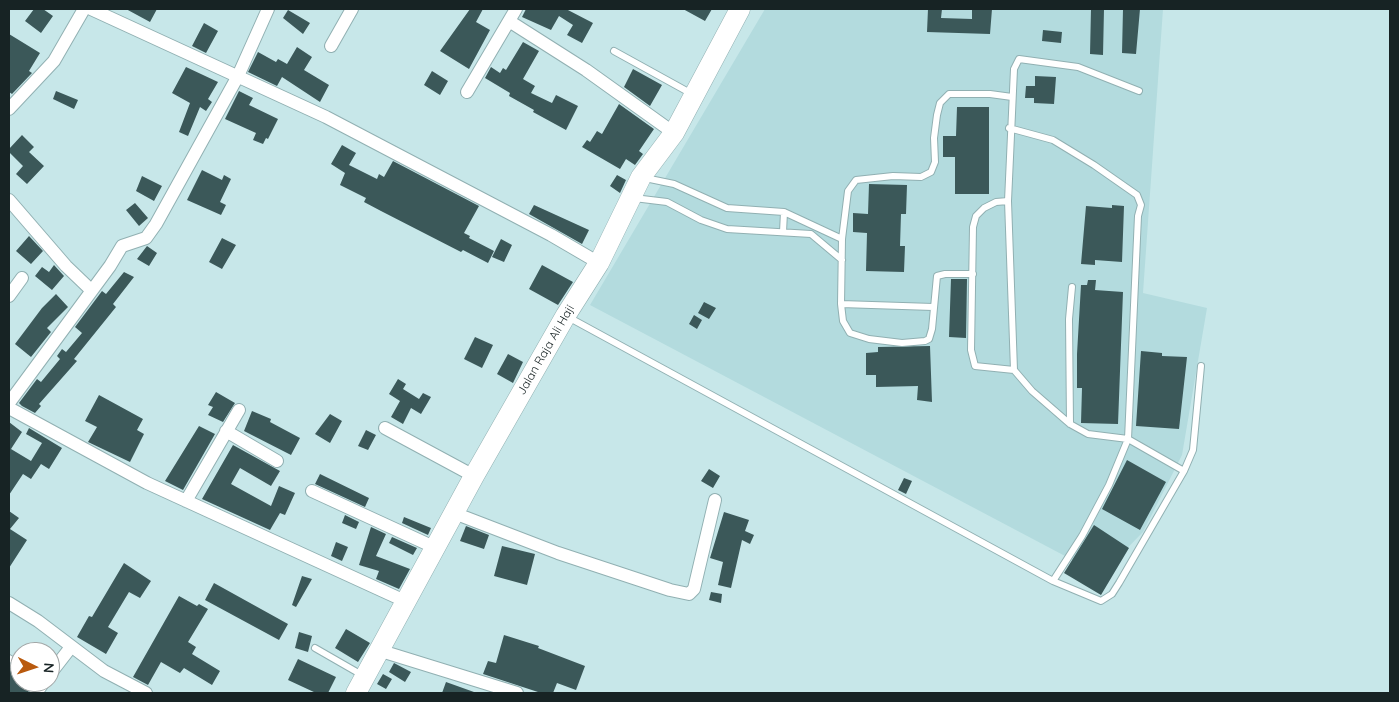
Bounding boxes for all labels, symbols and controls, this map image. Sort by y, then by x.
street label: Jalan Raja Ali Haji [514,302,578,398]
north arrow [10,642,60,692]
text: N [40,662,58,674]

